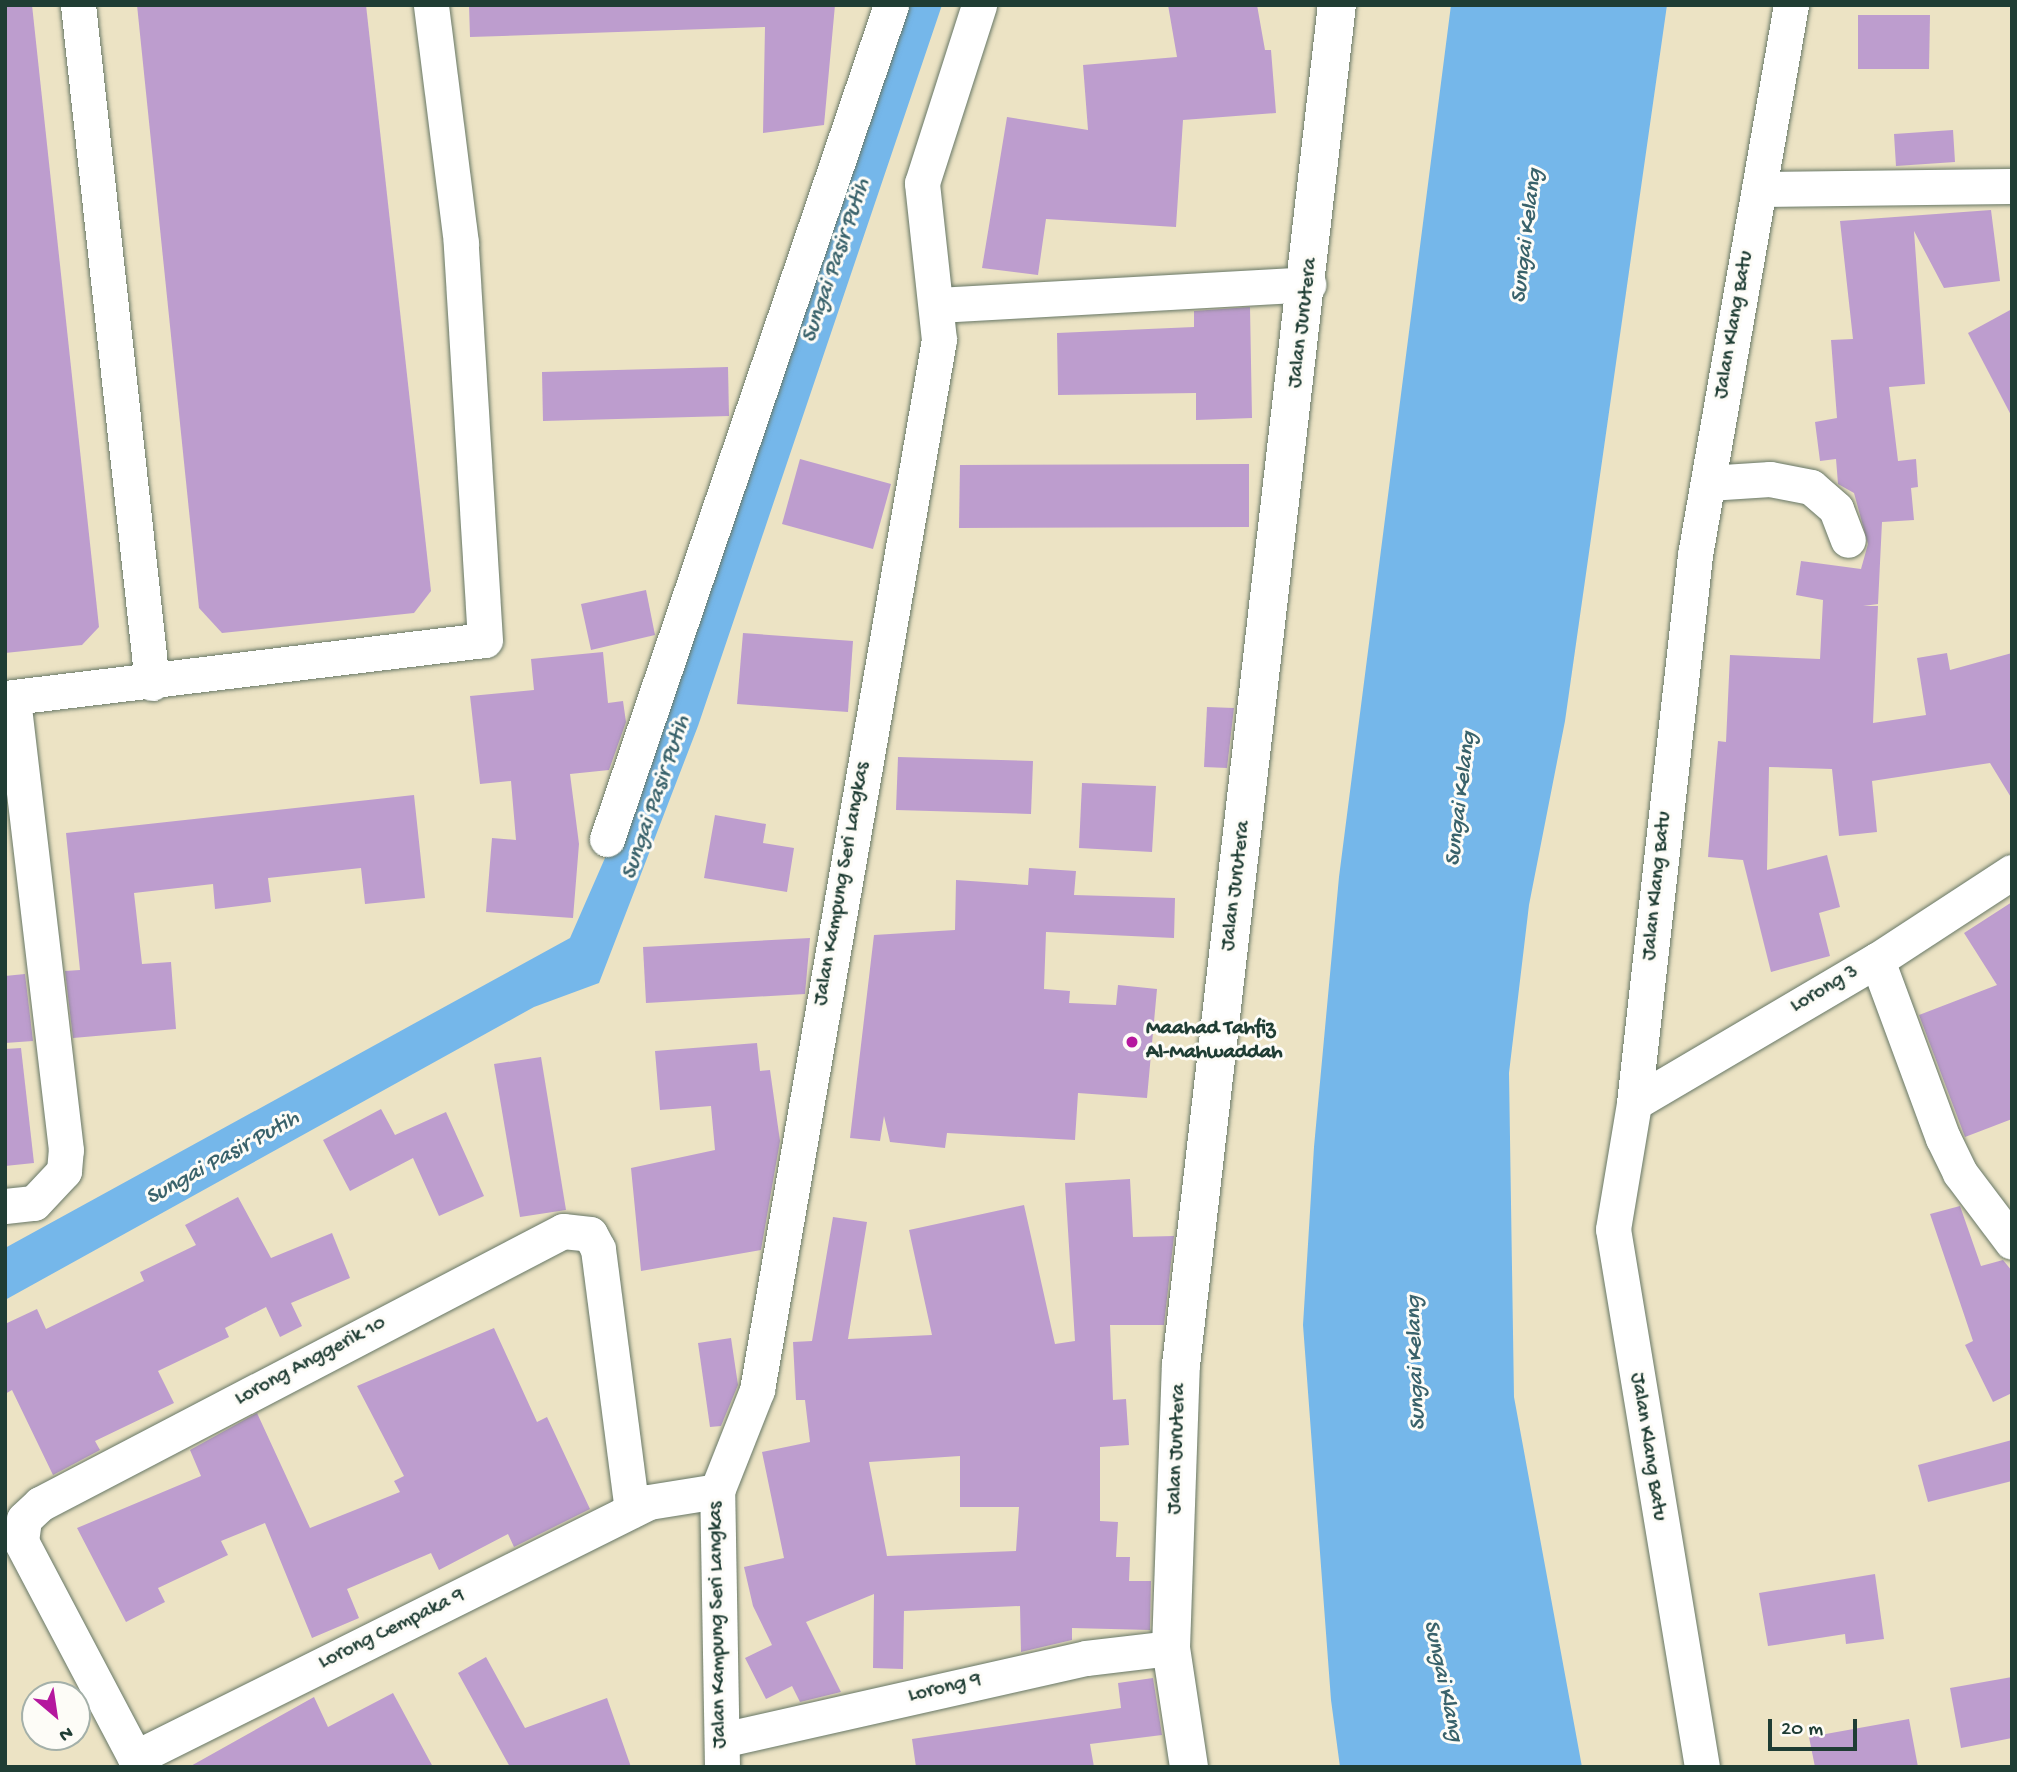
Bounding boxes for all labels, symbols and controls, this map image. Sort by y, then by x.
water label: Sungai Kelang [1506,167,1550,305]
water label: Sungai Pasir Putih [796,175,878,347]
street label: Jalan Klang Batu [1710,249,1760,401]
street label: Jalan Jurutera [1284,257,1324,389]
water label: Sungai Pasir Putih [616,712,698,884]
water label: Sungai Kelang [1440,730,1484,868]
street label: Jalan Kampung Seri Langkas [809,760,877,1008]
street label: Jalan Klang Batu [1638,810,1678,962]
street label: Jalan Jurutera [1217,820,1257,952]
street label: Lorong 3 [1786,960,1864,1020]
place label: Maahad Tahfiz Al-Mahwaddah [1146,1017,1283,1067]
marker: Maahad Tahfiz Al-Mahwaddah [1124,1034,1140,1050]
water label: Sungai Pasir Putih [141,1105,305,1213]
water label: Sungai Kelang [1401,1295,1433,1431]
street label: Lorong Anggerik 10 [231,1312,391,1412]
street label: Jalan Klang Batu [1623,1371,1671,1523]
street label: Jalan Jurutera [1163,1383,1193,1515]
street label: Jalan Kampung Seri Langkas [704,1501,734,1749]
street label: Lorong Cempaka 9 [315,1584,469,1676]
water label: Sungai Klang [1416,1618,1468,1744]
street label: Lorong 9 [906,1668,984,1710]
north arrow [21,1681,91,1751]
scale bar [1772,1706,1861,1750]
text: 20 m [1781,1718,1823,1743]
text: N [54,1720,76,1746]

